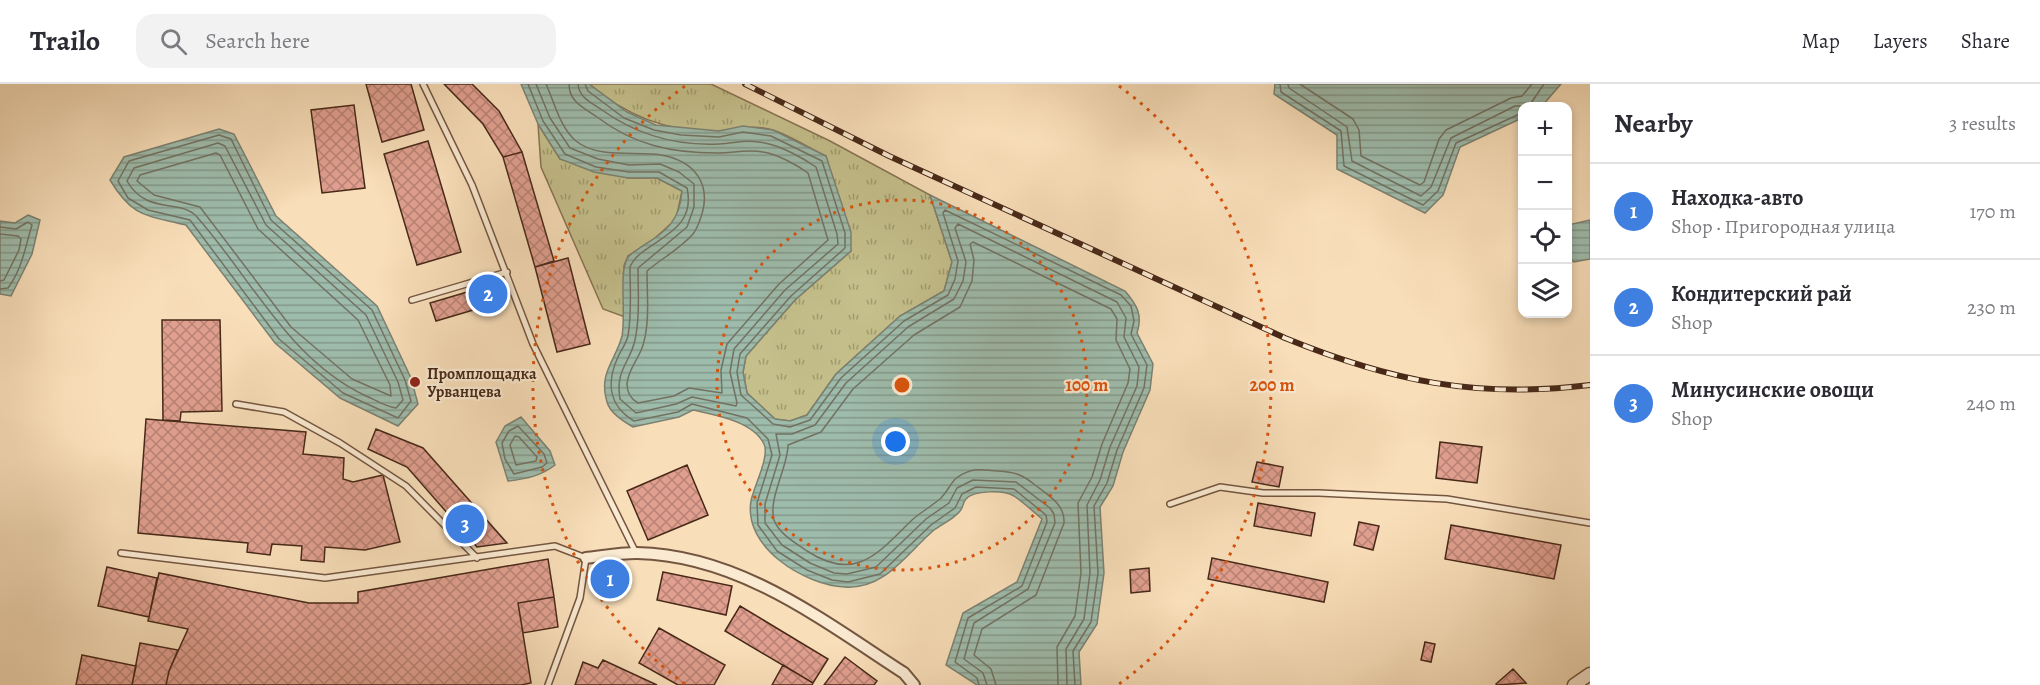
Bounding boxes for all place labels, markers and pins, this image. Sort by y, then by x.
pin: 2 [468,272,508,316]
place label: Промплощадка Урванцева [427,363,537,403]
marker: Промплощадка Урванцева [408,375,422,389]
centre of rings [892,375,912,395]
pin: 3 [446,502,484,546]
pin: 1 [590,556,630,602]

